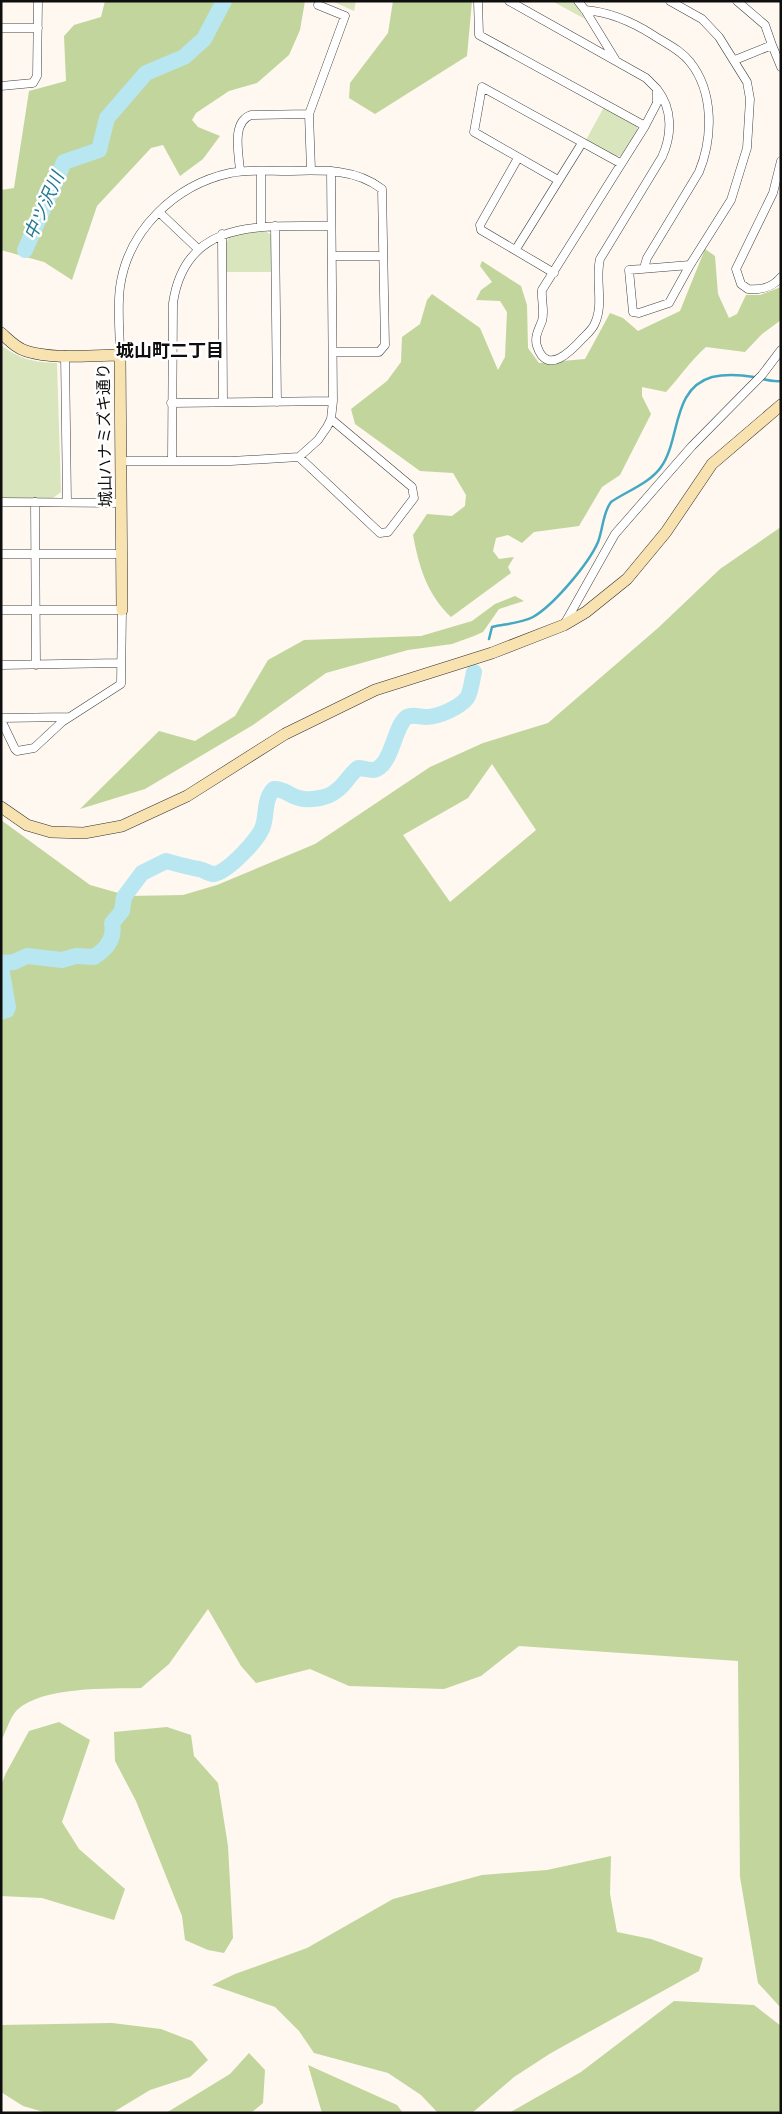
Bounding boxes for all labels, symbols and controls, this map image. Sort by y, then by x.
water label: 中ツ沢川 [17,166,70,244]
district label: 城山町二丁目 [116,338,224,363]
street label: 城山ハナミズキ通り [92,363,116,507]

